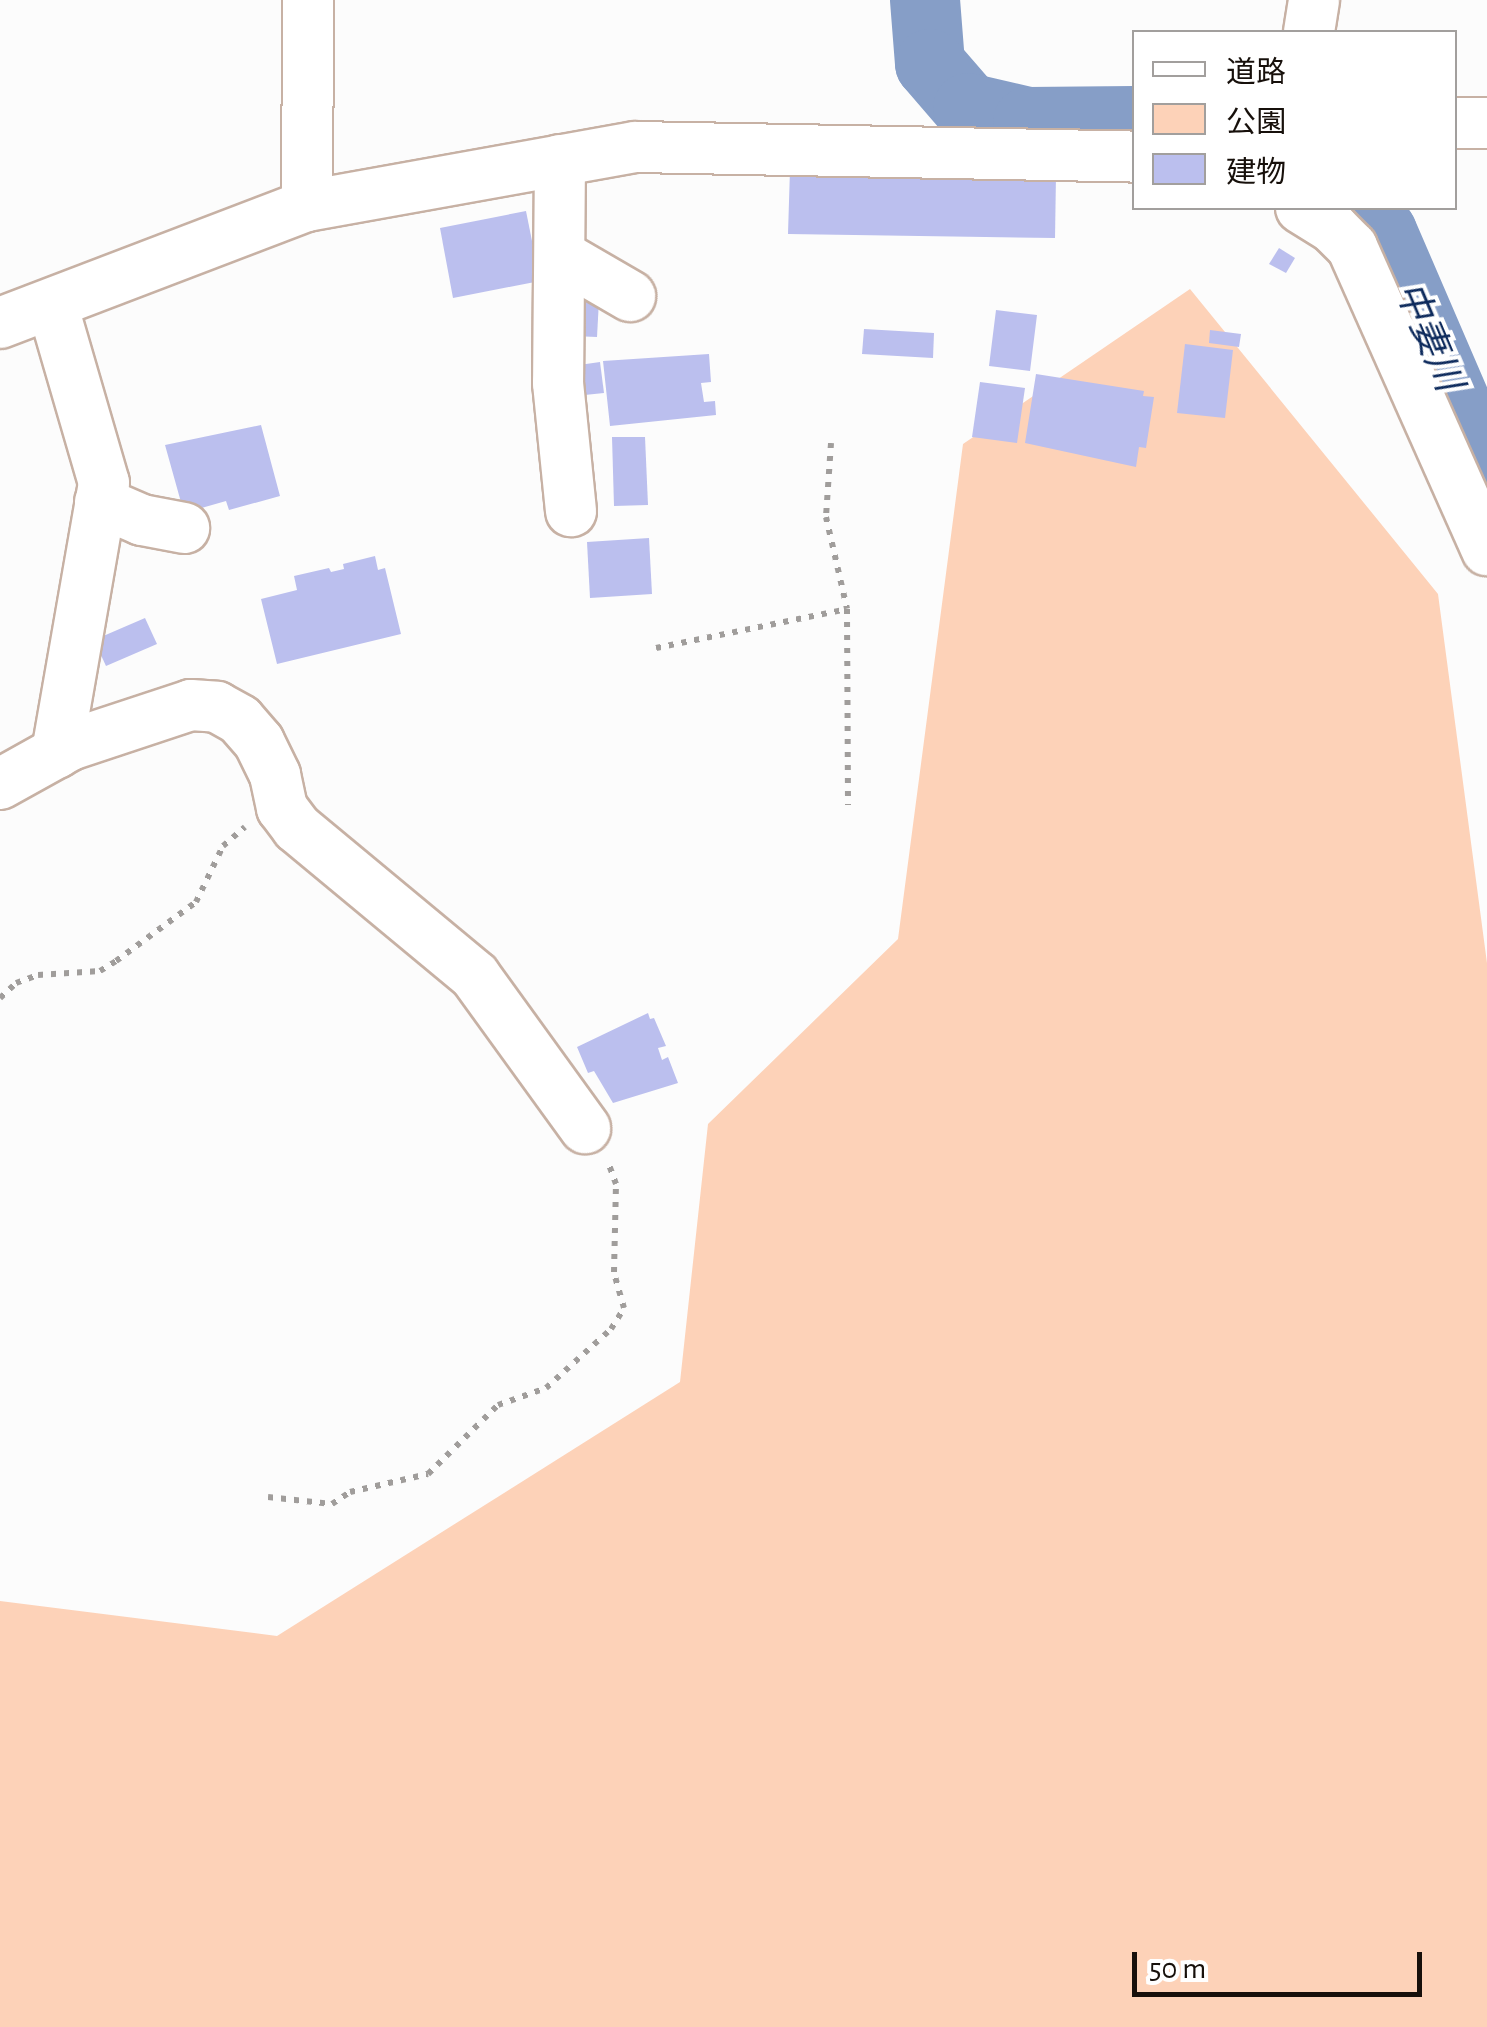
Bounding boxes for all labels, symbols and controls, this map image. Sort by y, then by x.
legend [1132,30,1457,210]
text: 道路 [1226,58,1286,88]
text: 公園 [1226,108,1286,138]
text: 建物 [1226,158,1286,188]
water label: 中妻川 [1384,276,1470,398]
scale bar [1137,1932,1427,1994]
text: 50 m [1149,1954,1206,1984]

